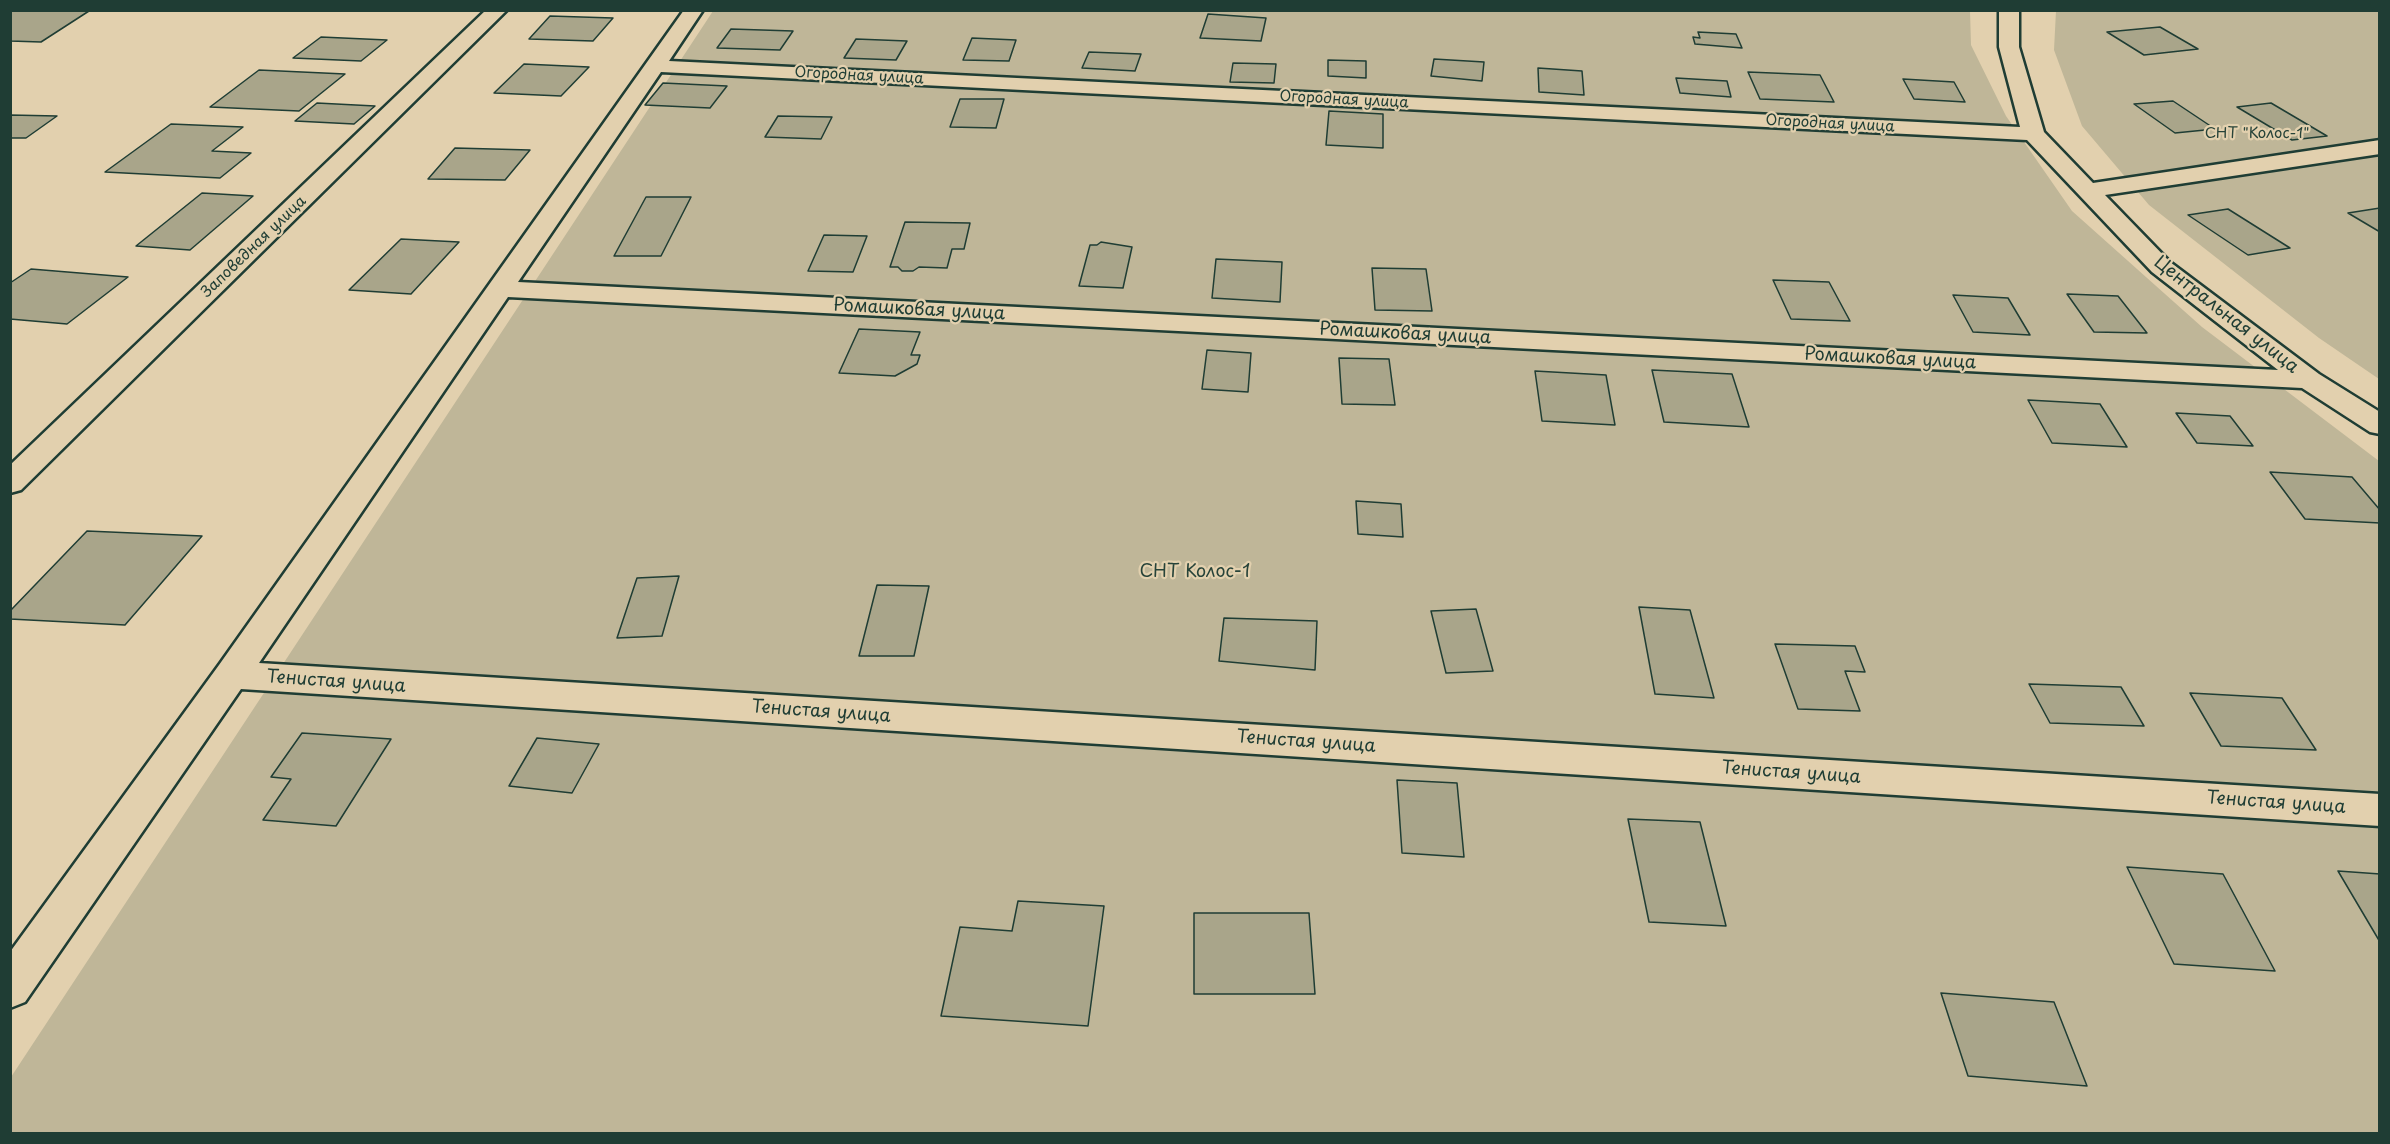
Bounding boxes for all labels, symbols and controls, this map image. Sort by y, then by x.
street label: Огородная улица [794,64,924,88]
street label: Огородная улица [1279,88,1409,112]
street label: Огородная улица [1765,112,1895,136]
park label: СНТ "Колос-1" [2205,125,2309,143]
street label: Заповедная улица [198,192,310,302]
street label: Центральная улица [2149,252,2303,378]
street label: Ромашковая улица [832,295,1006,325]
street label: Ромашковая улица [1318,319,1492,349]
street label: Ромашковая улица [1803,344,1977,374]
park label: СНТ Колос-1 [1140,561,1250,583]
street label: Тенистая улица [266,666,406,698]
street label: Тенистая улица [751,696,891,728]
street label: Тенистая улица [1236,726,1376,758]
street label: Тенистая улица [1721,757,1861,789]
street label: Тенистая улица [2206,787,2346,819]

